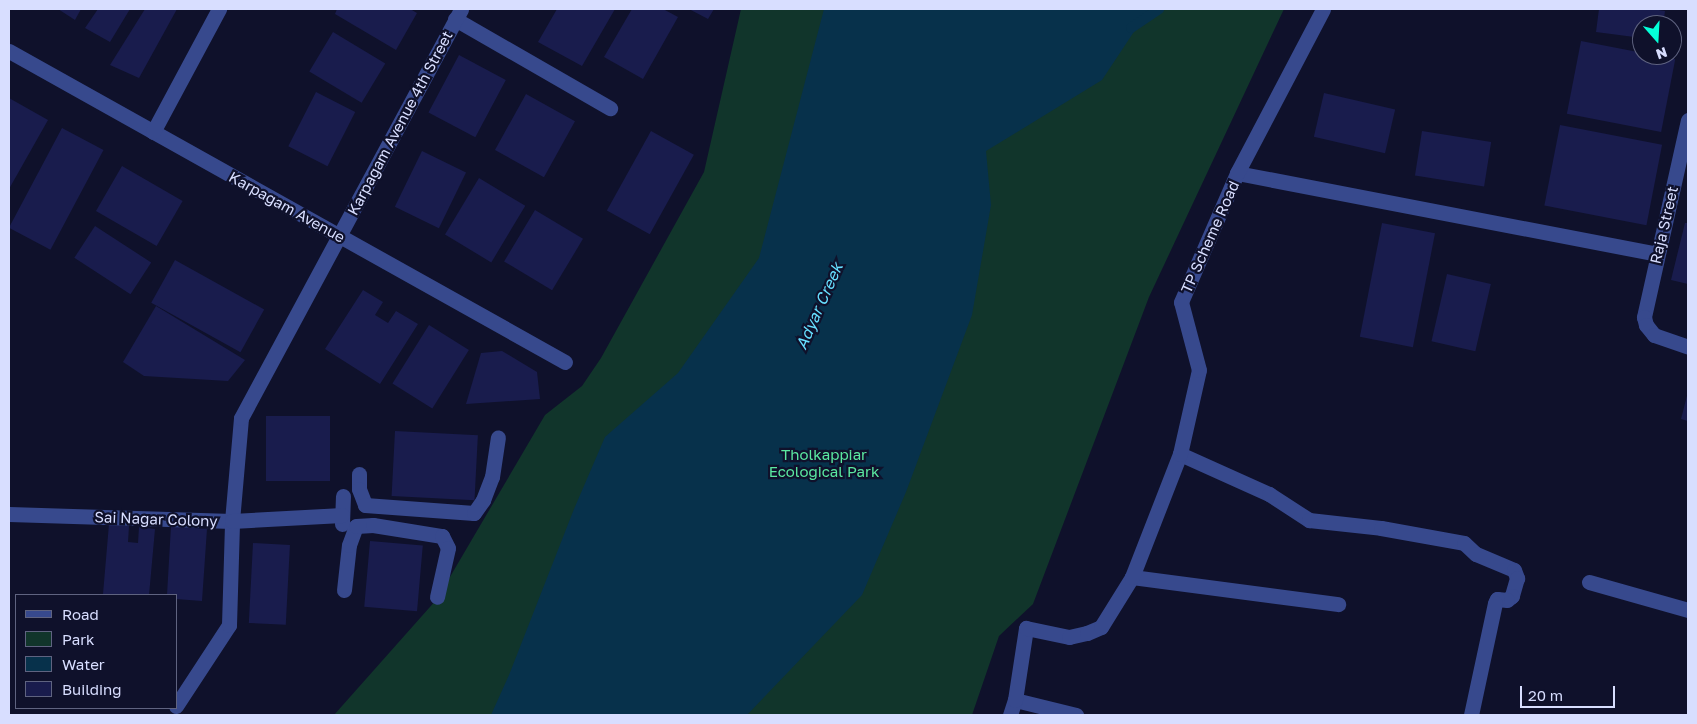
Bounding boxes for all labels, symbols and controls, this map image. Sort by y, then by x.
north arrow [1632,15,1682,65]
street label: Karpagam Avenue 4th Street [344,28,456,218]
text: N [1654,44,1670,63]
street label: Karpagam Avenue [226,168,348,246]
street label: TP Scheme Road [1177,178,1243,296]
street label: Raja Street [1646,184,1682,266]
water label: Adyar Creek [791,260,847,352]
park label: Tholkappiar Ecological Park [769,445,879,480]
street label: Sai Nagar Colony [94,508,218,530]
legend [15,594,178,709]
text: Road [62,605,99,623]
text: Park [62,630,94,648]
text: Water [62,655,105,673]
scale bar [1522,676,1617,708]
text: Building [62,680,122,698]
text: 20 m [1528,686,1563,704]

